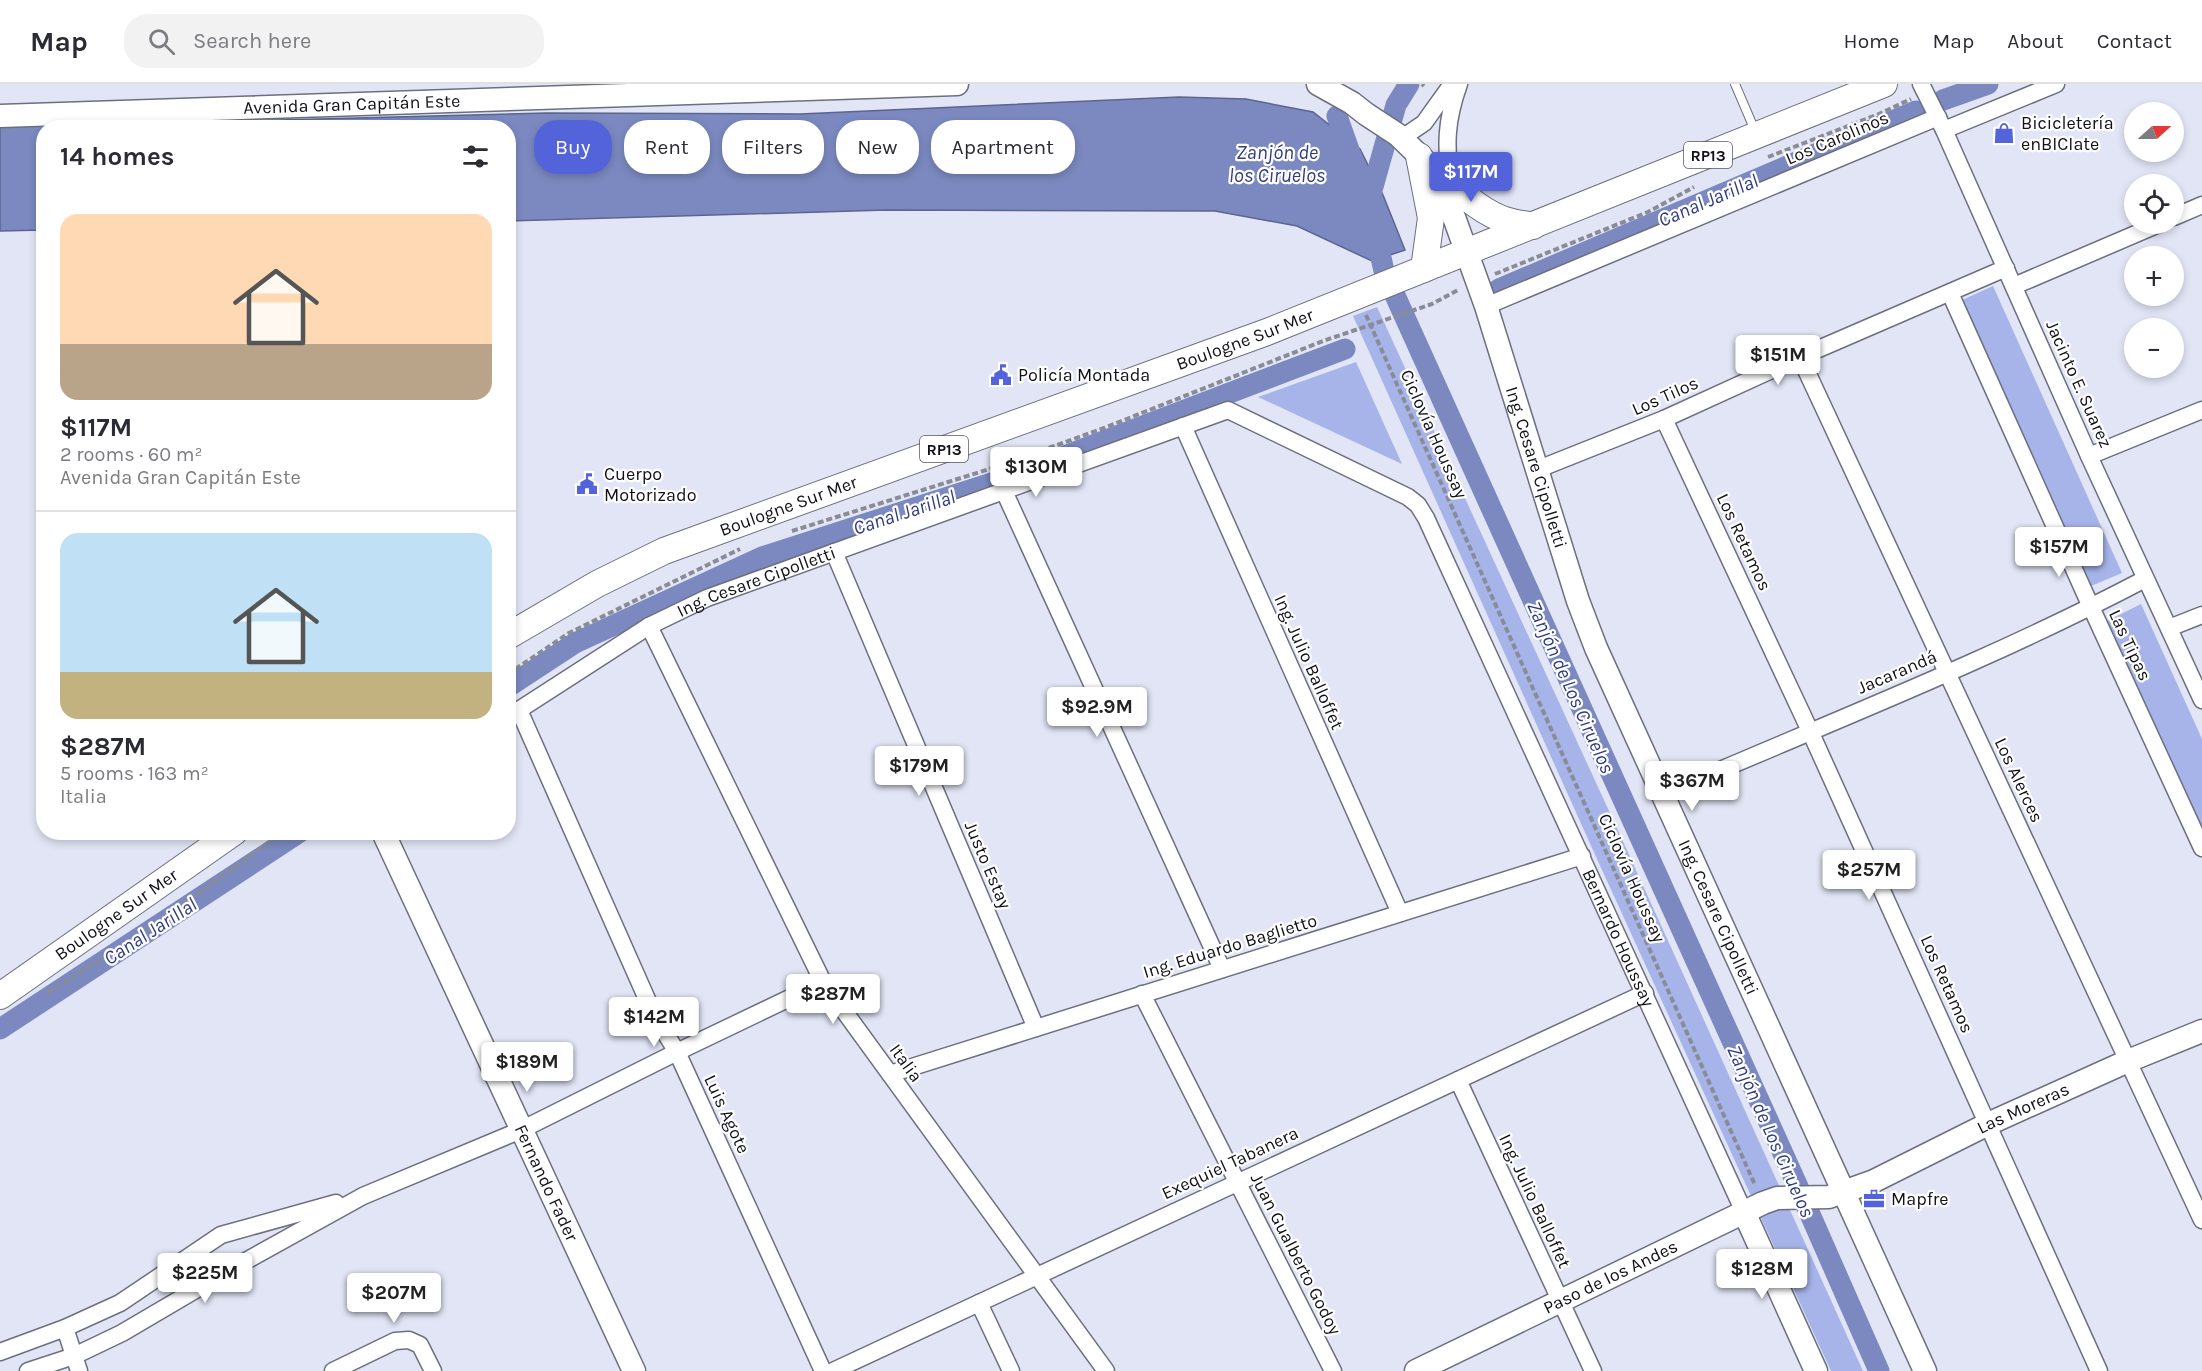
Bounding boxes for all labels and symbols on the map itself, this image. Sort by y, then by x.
street label: Avenida Gran Capitán Este [243,90,461,119]
north arrow [2124,102,2184,162]
street label: Los Carolinos [1782,106,1892,170]
place label: Bicicletería enBICIate [2021,112,2114,155]
shop icon: Bicicletería enBICIate [1992,121,2016,145]
water label: Zanjón de los Ciruelos [1229,141,1325,187]
road number: RP13 [1684,142,1732,168]
pin: $117M [1429,152,1513,203]
water label: Canal Jarillal [1655,169,1762,232]
street label: Boulogne Sur Mer [1173,303,1317,375]
street label: Jacinto E. Suarez [2041,317,2117,451]
pin: $151M [1736,335,1820,386]
public building icon: Policía Montada [989,363,1013,387]
place label: Policía Montada [1018,364,1150,386]
street label: Ciclovía Houssay [1396,366,1473,503]
street label: Los Tilos [1628,372,1702,420]
street label: Ing. Cesare Cipolletti [1501,384,1572,551]
road number: RP13 [920,436,968,462]
pin: $130M [994,447,1078,498]
place label: Cuerpo Motorizado [604,463,697,506]
street label: Boulogne Sur Mer [716,471,861,541]
public building icon: Cuerpo Motorizado [575,472,599,496]
water label: Canal Jarillal [850,485,958,540]
street label: Los Retamos [1712,490,1776,594]
pin: $157M [2017,527,2101,578]
street label: Ing. Cesare Cipolletti [673,541,839,622]
street label: Ing. Julio Balloffet [1269,591,1349,733]
water label: Zanjón de Los Ciruelos [1522,597,1619,777]
street label: Las Tipas [2104,606,2156,684]
street label: Jacarandá [1854,645,1940,699]
pin: $92.9M [1048,687,1146,738]
street label: Los Alerces [1990,734,2048,826]
pin: $179M [877,746,961,797]
pin: $367M [1650,761,1734,812]
street label: Ciclovía Houssay [1594,810,1671,947]
street label: Justo Estay [960,818,1017,913]
street label: Ing. Cesare Cipolletti [1674,836,1763,998]
pin: $257M [1827,850,1911,901]
street label: Boulogne Sur Mer [51,864,182,965]
street label: Bernardo Houssay [1577,866,1660,1011]
water label: Canal Jarillal [99,893,201,970]
street label: Ing. Eduardo Baglietto [1140,909,1320,983]
street label: Los Retamos [1916,932,1978,1036]
pin: $287M [791,974,875,1025]
pin: $142M [612,997,696,1048]
street label: Italia [885,1040,927,1086]
water label: Zanjón de Los Ciruelos [1722,1041,1819,1221]
pin: $189M [485,1042,569,1093]
street label: Luis Agote [699,1071,755,1157]
street label: Las Moreras [1973,1078,2073,1139]
street label: Fernando Fader [510,1121,583,1245]
street label: Exequiel Tabanera [1158,1122,1302,1204]
street label: Ing. Julio Balloffet [1494,1130,1576,1272]
street label: Juan Gualberto Godoy [1246,1170,1347,1339]
office icon: Mapfre [1862,1187,1886,1211]
place label: Mapfre [1891,1188,1949,1210]
street label: Paso de los Andes [1539,1235,1681,1319]
pin: $128M [1720,1249,1804,1300]
pin: $225M [163,1253,247,1304]
pin: $207M [352,1273,436,1324]

